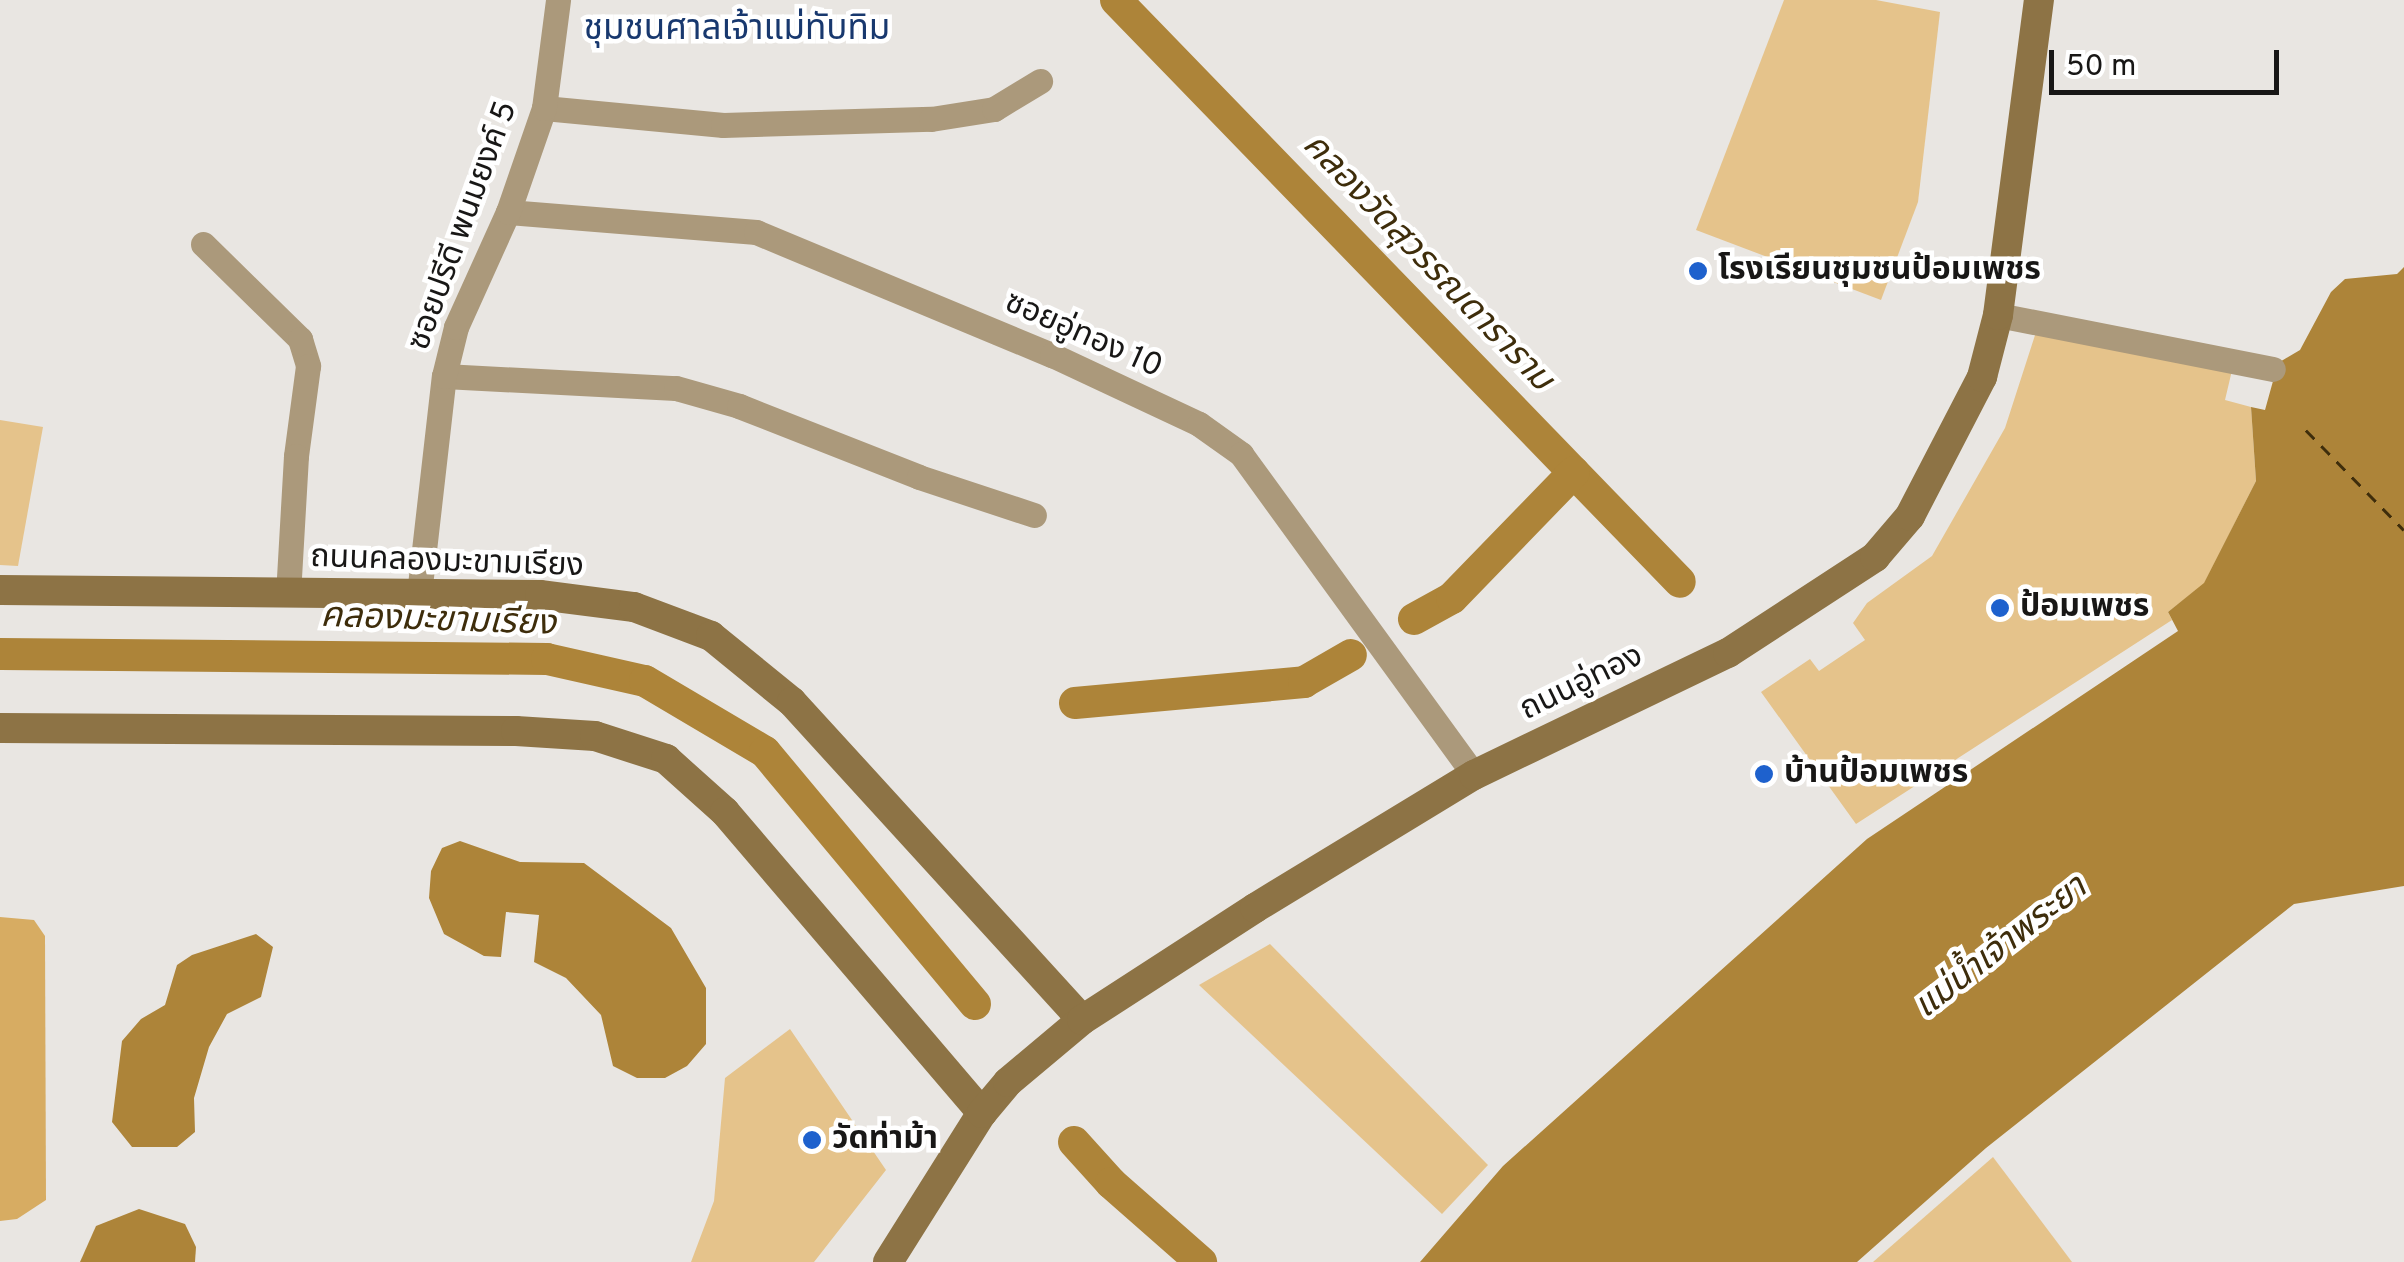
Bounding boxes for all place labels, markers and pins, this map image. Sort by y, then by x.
place label: โรงเรียนชุมชนป้อมเพชร [1718,252,2041,290]
marker: โรงเรียนชุมชนป้อมเพชร [1687,260,1709,282]
place label: ป้อมเพชร [2020,589,2149,627]
marker: ป้อมเพชร [1989,597,2011,619]
place label: บ้านป้อมเพชร [1784,755,1968,793]
marker: บ้านป้อมเพชร [1753,763,1775,785]
place label: วัดท่าม้า [832,1121,938,1159]
marker: วัดท่าม้า [801,1129,823,1151]

